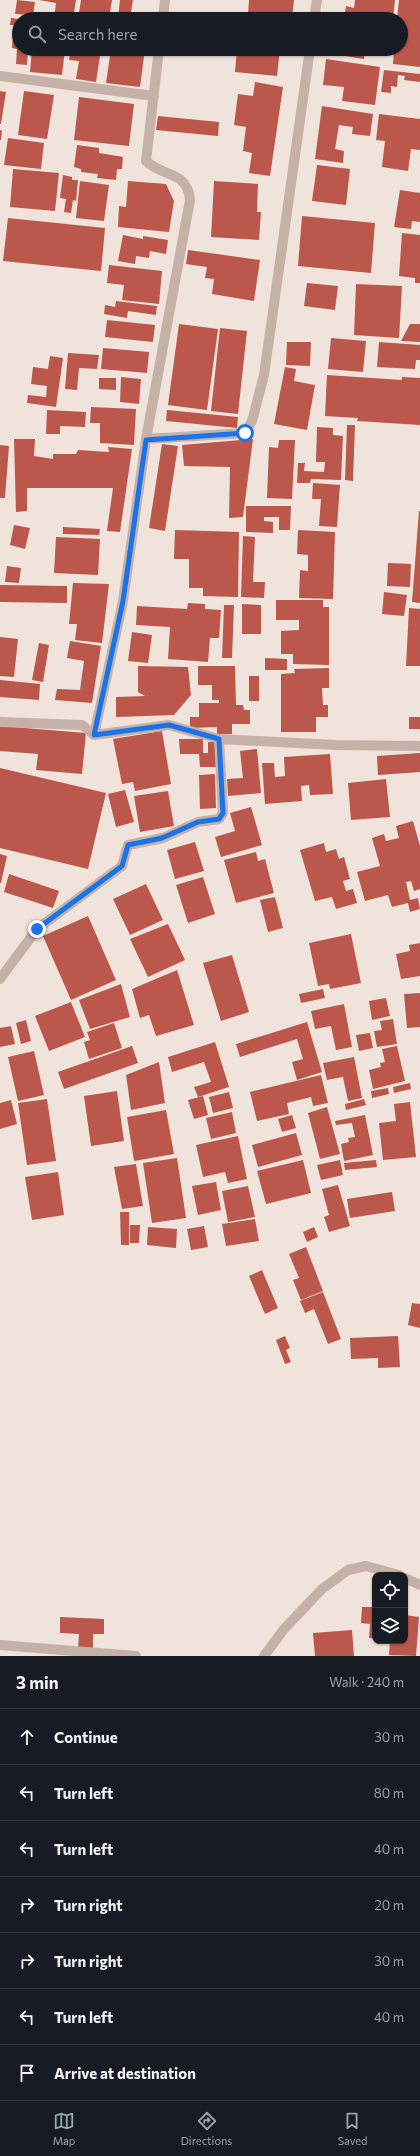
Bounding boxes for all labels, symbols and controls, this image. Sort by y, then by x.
search box [12,12,408,56]
icon: search [26,23,48,45]
text: Search here [58,25,137,43]
route start [236,424,254,442]
route end [28,920,46,938]
map controls [372,1572,408,1644]
button: locate [372,1572,408,1608]
button: layers [372,1608,408,1644]
text: 3 min [16,1672,59,1693]
text: Walk · 240 m [329,1674,404,1690]
icon: ahead [16,1726,38,1748]
text: Continue [54,1728,118,1746]
text: 30 m [374,1729,404,1745]
icon: left [16,1782,38,1804]
text: Turn left [54,1784,113,1802]
text: 80 m [374,1785,404,1801]
icon: left [16,1838,38,1860]
text: Turn left [54,1840,113,1858]
text: 40 m [374,1841,404,1857]
icon: right [16,1894,38,1916]
text: Turn right [54,1896,123,1914]
text: 20 m [375,1897,404,1913]
icon: right [16,1950,38,1972]
text: Turn right [54,1952,123,1970]
text: 30 m [374,1953,404,1969]
icon: left [16,2006,38,2028]
text: Turn left [54,2008,113,2026]
text: 40 m [374,2009,404,2025]
icon: arrive [16,2062,38,2084]
text: Arrive at destination [54,2064,196,2082]
tab: Map [53,2110,75,2147]
tab: Directions [181,2110,232,2147]
tab: Saved [338,2110,367,2147]

